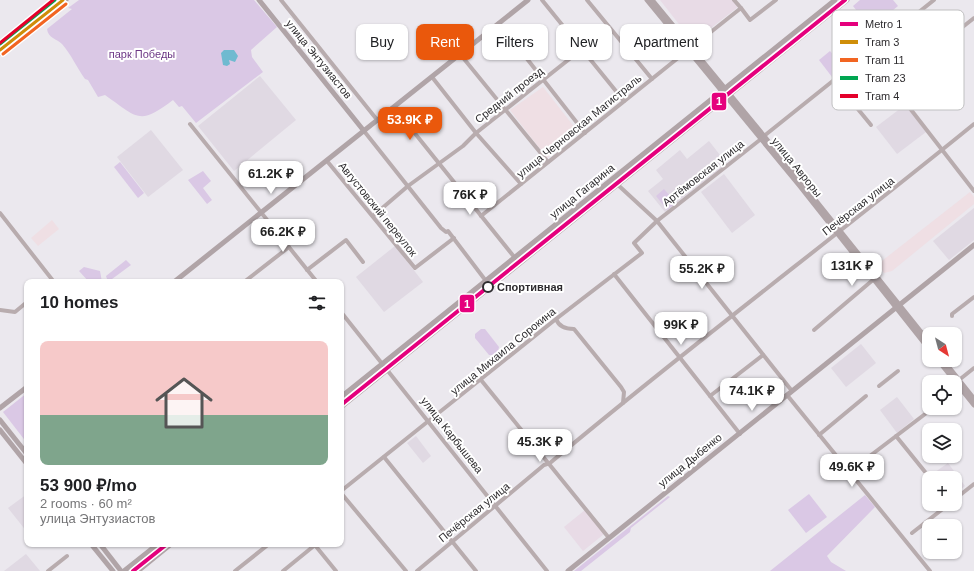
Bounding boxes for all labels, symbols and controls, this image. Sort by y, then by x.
legend [832,10,964,110]
street label: улица Энтузиастов [284,17,354,101]
text: Metro 1 [865,18,902,30]
chip: Buy [356,24,408,60]
chip: Rent [416,24,474,60]
chip: Filters [482,24,548,60]
chip: New [556,24,612,60]
chip: Apartment [620,24,712,60]
text: Tram 3 [865,36,899,48]
park label: парк Победы [109,48,175,60]
text: Tram 11 [865,54,905,66]
street label: Средний проезд [473,64,546,125]
street label: улица Черновская Магистраль [514,72,644,180]
text: Tram 23 [865,72,906,84]
text: Tram 4 [865,90,899,102]
line badge: 1 [711,92,727,111]
text: 1 [716,95,722,107]
pin: 53.9K ₽ [373,107,447,141]
text: 53.9K ₽ [387,112,433,127]
street label: улица Авроры [769,135,825,199]
street label: Артёмовская улица [660,137,747,208]
street label: Августовский переулок [336,160,420,259]
pin: 61.2K ₽ [234,161,308,195]
street label: улица Гагарина [547,161,617,221]
text: 61.2K ₽ [248,166,294,181]
street label: Печёрская улица [820,174,897,238]
pin: 76K ₽ [442,182,498,216]
text: 76K ₽ [452,187,488,202]
pin: 66.2K ₽ [246,219,320,253]
text: 66.2K ₽ [260,224,306,239]
pin: 131K ₽ [819,253,885,287]
pin: 55.2K ₽ [665,256,739,290]
text: 131K ₽ [831,258,873,273]
text: 55.2K ₽ [679,261,725,276]
marker: Спортивная [482,281,494,293]
place label: Спортивная [497,281,563,293]
icon: filters [306,292,328,314]
text: 10 homes [40,293,118,312]
line badge: 1 [459,294,475,313]
text: 1 [464,298,470,310]
street label: улица Михаила Сорокина [448,304,558,397]
pin: 99K ₽ [653,312,709,346]
text: 99K ₽ [663,317,699,332]
north arrow [922,327,962,367]
map controls [922,327,962,559]
icon: home [148,367,220,439]
button: locate [922,375,962,415]
pin: 74.1K ₽ [715,378,789,412]
text: 74.1K ₽ [729,383,775,398]
street label: улица Карбышева [419,395,486,476]
button: layers [922,423,962,463]
pin: 45.3K ₽ [503,429,577,463]
street label: улица Дыбенко [656,431,724,489]
text: 45.3K ₽ [517,434,563,449]
pin: 49.6K ₽ [815,454,889,488]
text: 49.6K ₽ [829,459,875,474]
button: + [922,471,962,511]
text: 53 900 ₽/mo [40,476,137,495]
street label: Печёрская улица [436,479,512,544]
text: 2 rooms · 60 m² [40,496,132,511]
text: улица Энтузиастов [40,511,155,526]
button: − [922,519,962,559]

